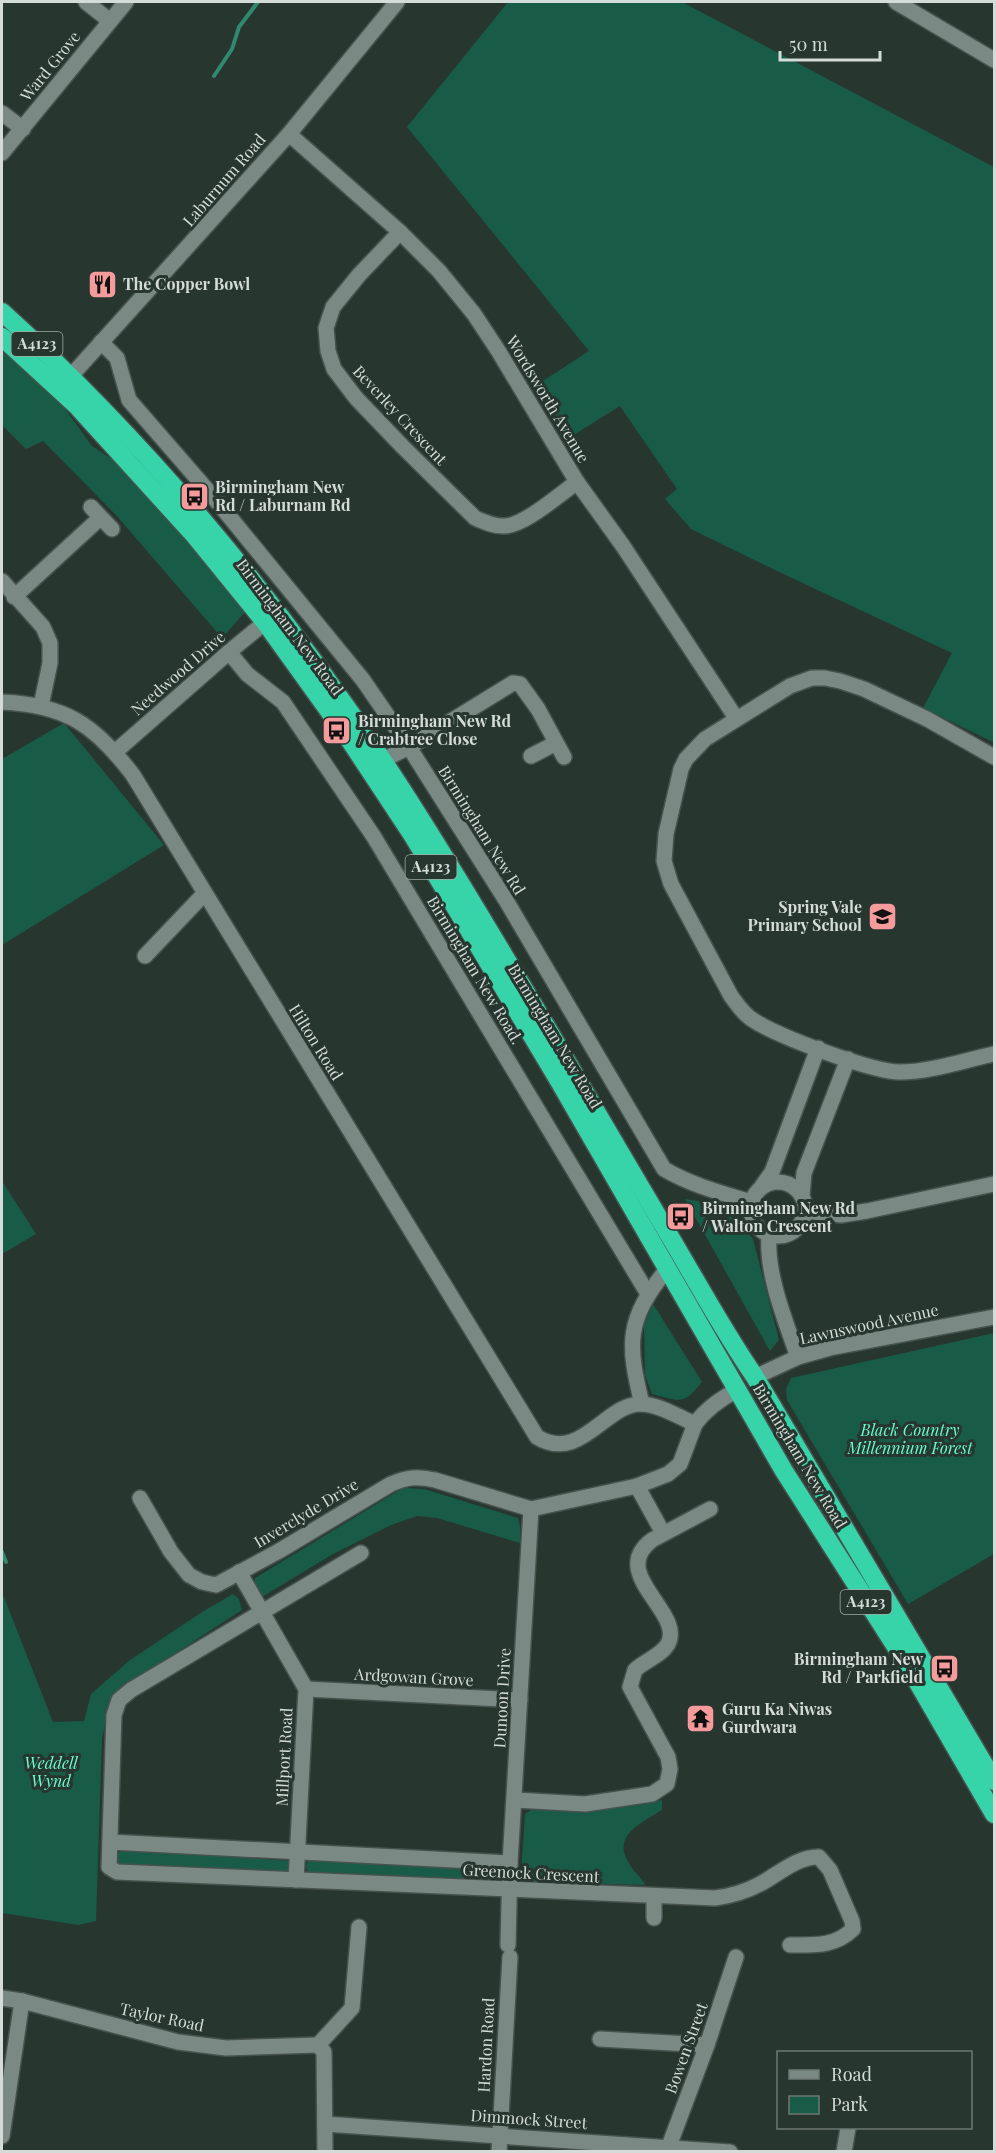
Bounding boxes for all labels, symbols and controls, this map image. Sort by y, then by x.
scale bar [780,24,880,62]
street label: Ward Grove [14,26,84,106]
text: 50 m [789,32,828,56]
street label: Laburnum Road [178,129,270,230]
restaurant icon: The Copper Bowl [86,268,118,300]
place label: The Copper Bowl [123,273,250,294]
street label: Wordsworth Avenue [502,330,595,466]
road number: A4123 [12,332,63,356]
street label: Beverley Crescent [349,360,452,469]
place label: Birmingham New Rd / Laburnam Rd [215,476,351,515]
bus stop icon: Birmingham New Rd / Laburnam Rd [178,480,210,512]
street label: Birmingham New Road [232,554,349,699]
street label: Needwood Drive [126,626,229,719]
place label: Birmingham New Rd / Crabtree Close [358,710,512,749]
bus stop icon: Birmingham New Rd / Crabtree Close [321,714,353,746]
street label: Birmingham New Rd [434,761,531,898]
road number: A4123 [406,855,456,879]
street label: Birmingham New Road. [423,892,528,1048]
place label: Spring Vale Primary School [748,896,862,935]
school or university icon: Spring Vale Primary School [867,900,899,932]
street label: Birmingham New Road [504,959,607,1112]
street label: Hilton Road [285,1000,348,1084]
place label: Birmingham New Rd / Walton Crescent [702,1197,856,1236]
bus stop icon: Birmingham New Rd / Walton Crescent [665,1201,697,1233]
street label: Lawnswood Avenue [797,1299,940,1348]
street label: Birmingham New Road [749,1379,852,1532]
park label: Black Country Millennium Forest [846,1419,973,1458]
street label: Inverclyde Drive [250,1473,362,1552]
road number: A4123 [840,1590,892,1614]
street label: Dunoon Drive [488,1647,515,1749]
place label: Birmingham New Rd / Parkfield [794,1648,923,1687]
bus stop icon: Birmingham New Rd / Parkfield [928,1652,960,1684]
street label: Ardgowan Grove [353,1663,474,1690]
place label: Guru Ka Niwas Gurdwara [722,1698,832,1737]
temple icon: Guru Ka Niwas Gurdwara [685,1702,717,1734]
street label: Millport Road [270,1707,297,1807]
park label: Weddell Wynd [24,1752,78,1791]
street label: Greenock Crescent [462,1858,600,1887]
street label: Taylor Road [118,1997,206,2036]
street label: Hardon Road [473,1997,498,2093]
street label: Bowen Street [659,1999,712,2096]
legend [777,2051,972,2129]
text: Road [831,2062,872,2086]
text: Park [831,2092,868,2116]
street label: Dimmock Street [470,2104,588,2133]

